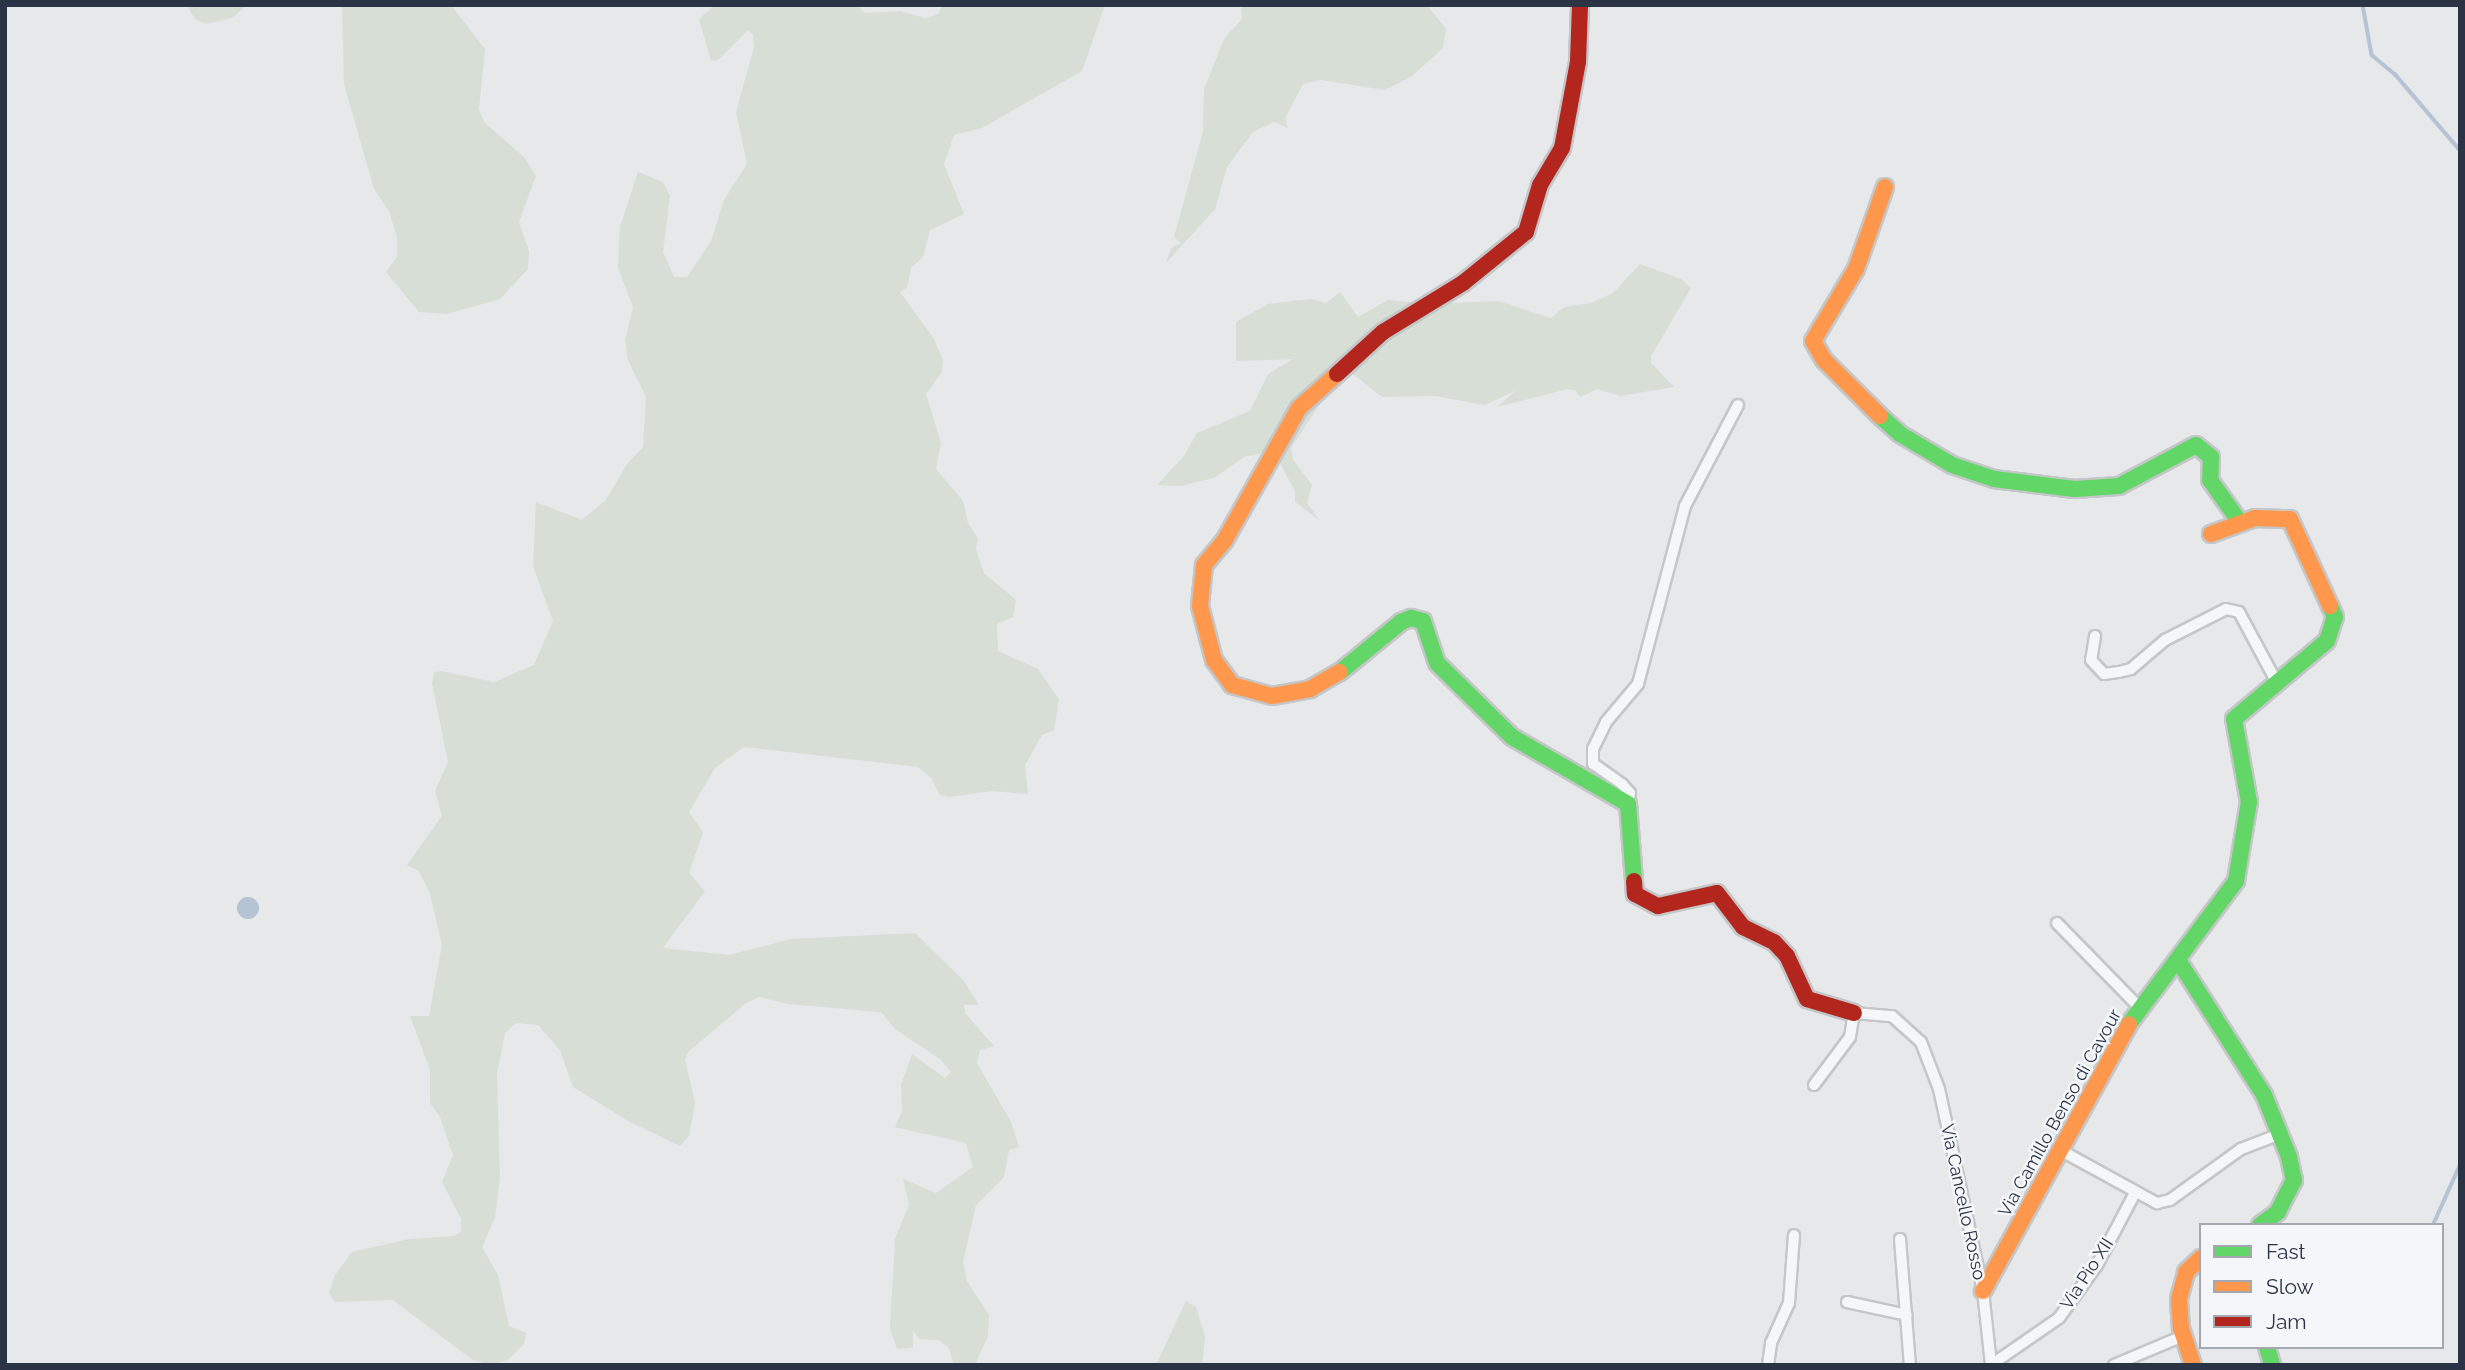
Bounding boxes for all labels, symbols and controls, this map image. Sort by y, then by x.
street label: Via Camillo Benso di Cavour [1994,1005,2126,1221]
street label: Via Cancello Rosso [1936,1122,1990,1282]
legend [2199,1223,2444,1349]
street label: Via Pio XII [2056,1234,2118,1314]
text: Fast [2266,1239,2306,1264]
text: Slow [2266,1274,2314,1299]
text: Jam [2266,1309,2307,1334]

